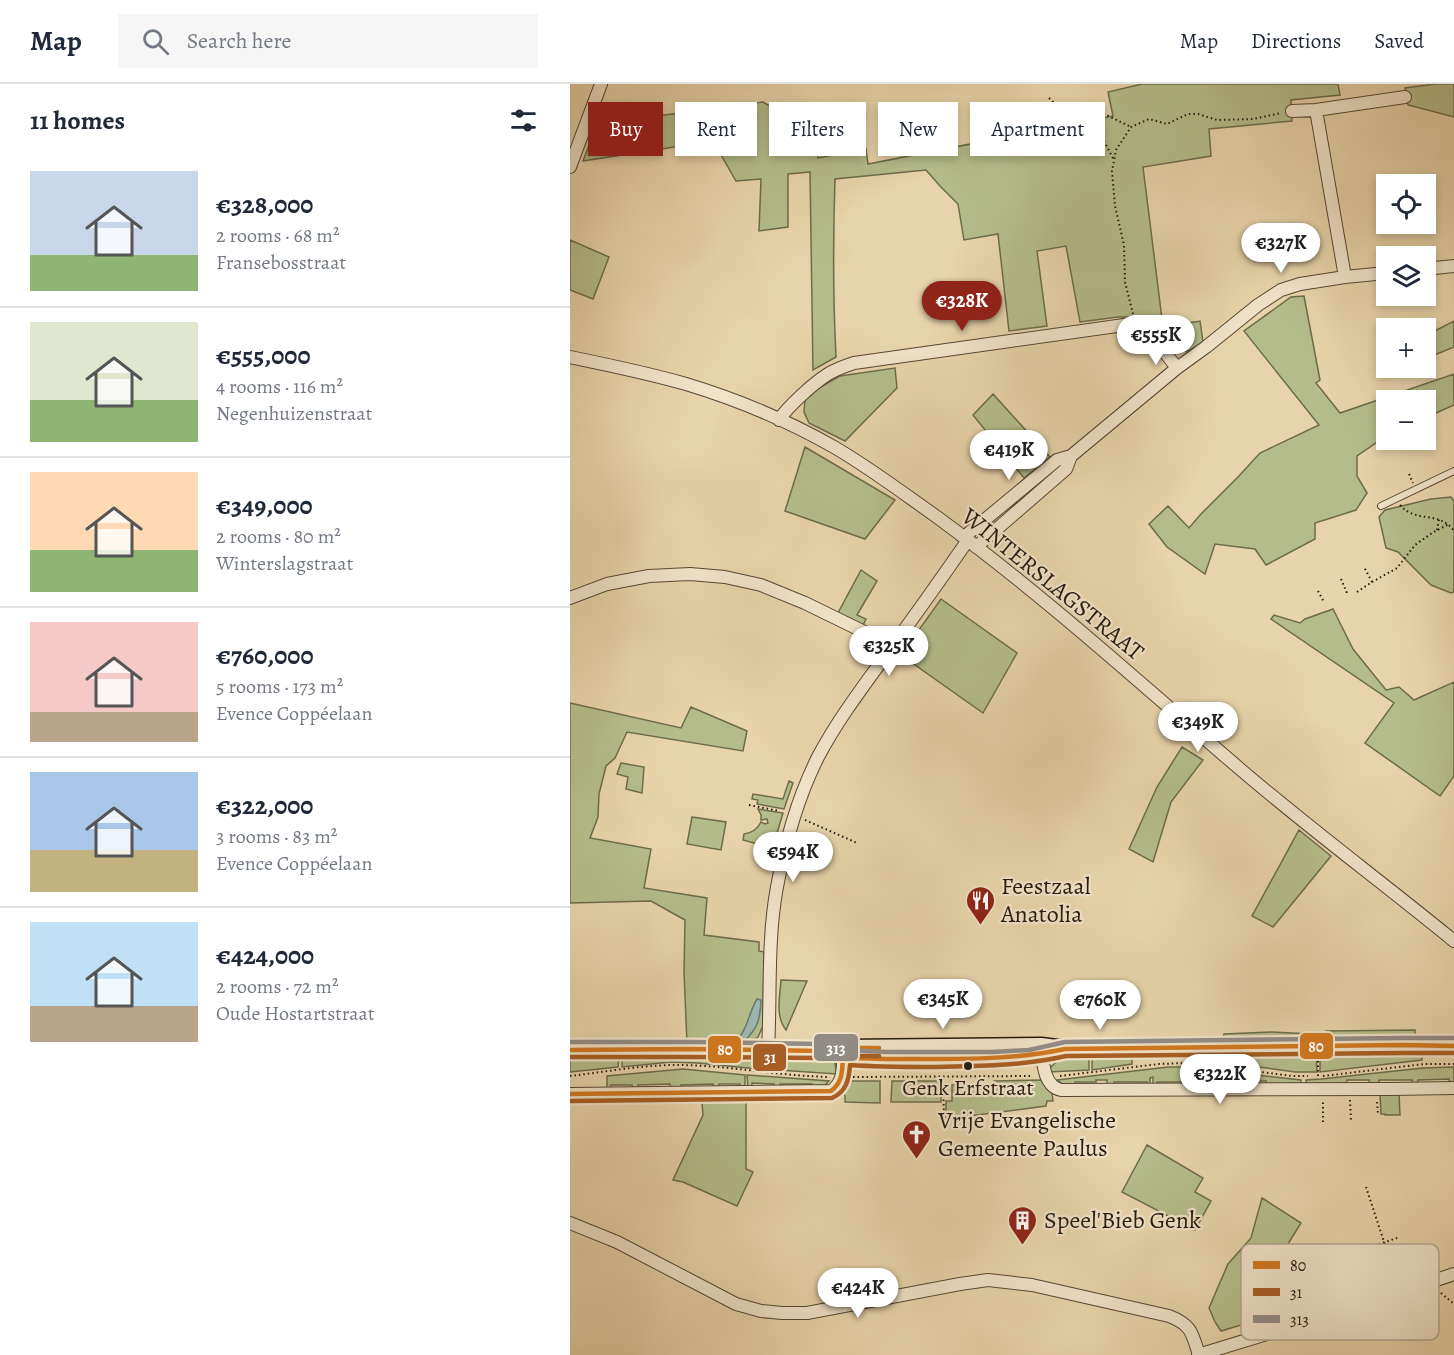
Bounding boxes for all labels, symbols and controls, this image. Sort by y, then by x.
search box [118,14,538,68]
text: Map [30,22,82,60]
icon: search [139,25,172,58]
text: Search here [187,26,291,56]
text: Map [1180,27,1218,55]
text: Directions [1251,27,1341,55]
text: Saved [1374,27,1424,55]
chip: Buy [588,102,663,156]
chip: Rent [675,102,757,156]
chip: Filters [769,102,866,156]
chip: New [878,102,958,156]
chip: Apartment [970,102,1105,156]
text: 11 homes [30,103,125,138]
icon: filters [507,104,540,137]
map controls [1376,174,1436,450]
button: locate [1376,174,1436,234]
text: €328,000 [216,187,313,222]
icon: home [78,195,150,267]
text: 2 rooms · 68 m² [216,222,340,249]
pin: €327K [1239,223,1323,274]
text: €327K [1255,229,1307,256]
button: layers [1376,246,1436,306]
text: Fransebosstraat [216,249,346,276]
pin: €328K [920,281,1004,332]
text: €328K [936,287,988,314]
pin: €555K [1114,315,1198,366]
button: + [1376,318,1436,378]
text: €555K [1131,321,1181,348]
text: €555,000 [216,338,310,373]
icon: home [78,346,150,418]
text: 4 rooms · 116 m² [216,373,343,400]
button: − [1376,390,1436,450]
text: Negenhuizenstraat [216,400,372,427]
pin: €419K [967,430,1051,481]
text: €419K [984,436,1034,463]
text: €349,000 [216,488,313,523]
icon: home [78,496,150,568]
street label: WINTERSLAGSTRAAT [954,500,1151,668]
text: 2 rooms · 80 m² [216,523,341,550]
text: Winterslagstraat [216,550,353,577]
pin: €325K [847,626,931,677]
text: €325K [863,632,915,659]
text: €760,000 [216,638,313,673]
icon: home [78,646,150,718]
text: 5 rooms · 173 m² [216,673,343,700]
text: Evence Coppéelaan [216,700,372,727]
pin: €349K [1156,702,1240,753]
text: €349K [1172,708,1224,735]
text: €322,000 [216,788,313,823]
icon: home [78,796,150,868]
text: 3 rooms · 83 m² [216,823,337,850]
pin: €594K [751,832,835,883]
text: €594K [767,838,819,865]
text: Evence Coppéelaan [216,850,372,877]
place label: Feestzaal Anatolia [1000,870,1091,930]
restaurant icon: Feestzaal Anatolia [964,884,996,926]
text: €424,000 [216,938,314,973]
icon: home [78,946,150,1018]
text: 2 rooms · 72 m² [216,973,338,1000]
pin: €345K [901,979,985,1030]
pin: €760K [1058,980,1142,1031]
text: €345K [917,985,969,1012]
text: €760K [1074,986,1126,1013]
text: Oude Hostartstraat [216,1000,375,1027]
line badge: 80 [1299,1032,1334,1060]
line badge: 313 [813,1033,859,1062]
line badge: 80 [707,1035,742,1064]
text: 80 [1308,1036,1324,1058]
text: 313 [826,1038,846,1060]
text: 80 [717,1039,733,1061]
line badge: 31 [752,1043,787,1072]
text: 31 [764,1047,777,1069]
pin: €322K [1178,1054,1262,1105]
marker: Genk Erfstraat [962,1060,974,1072]
text: €322K [1194,1060,1246,1087]
place label: Genk Erfstraat [902,1073,1034,1103]
place label: Vrije Evangelische Gemeente Paulus [937,1104,1116,1164]
church icon: Vrije Evangelische Gemeente Paulus [901,1118,933,1160]
building icon: Speel'Bieb Genk [1007,1204,1039,1246]
place label: Speel'Bieb Genk [1044,1204,1201,1236]
legend [1241,1244,1439,1340]
text: 80 [1290,1255,1306,1277]
pin: €424K [816,1268,900,1319]
text: €424K [831,1274,885,1301]
text: 31 [1290,1282,1303,1304]
text: 313 [1290,1309,1309,1331]

